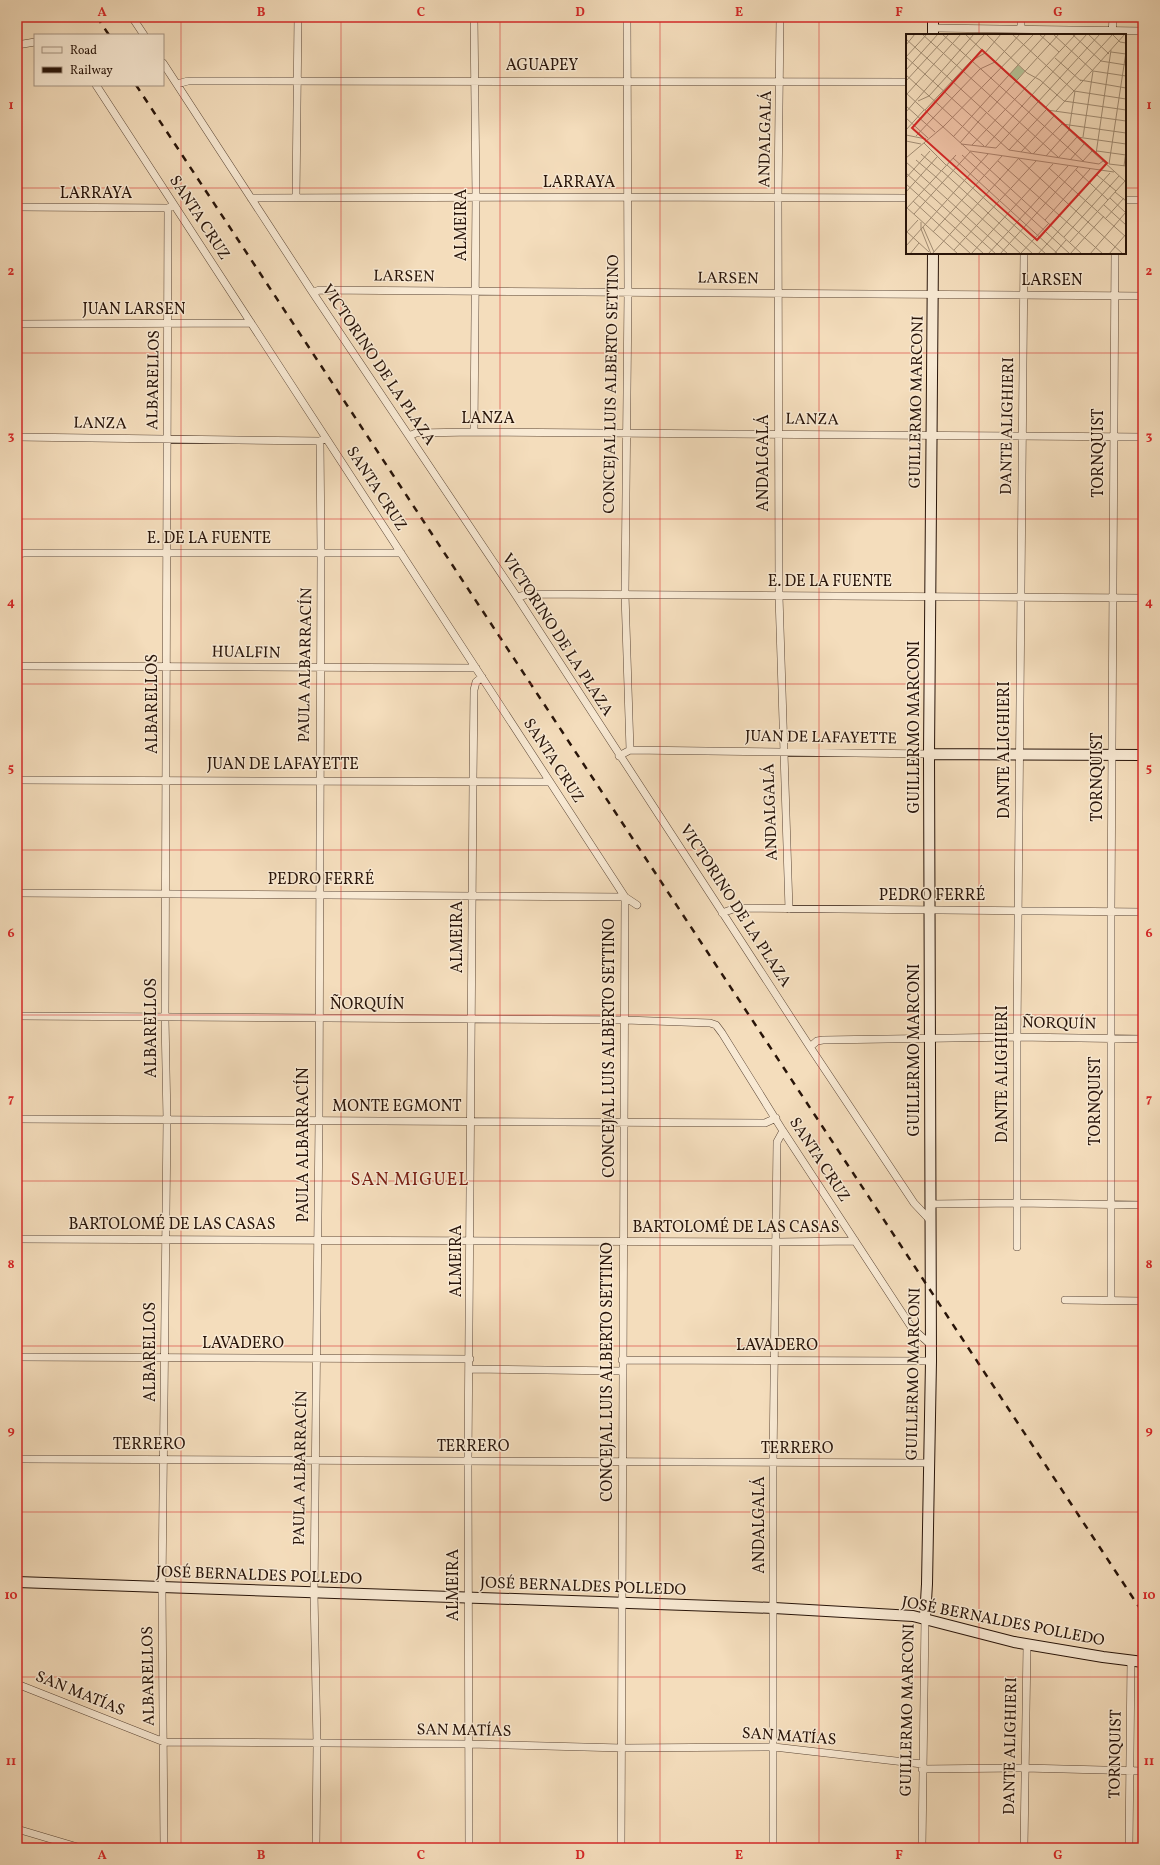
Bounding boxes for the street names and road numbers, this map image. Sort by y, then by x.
street label: AGUAPEY [506,55,578,77]
street label: ANDALGALÁ [754,90,778,188]
street label: SANTA CRUZ [163,171,235,265]
street label: LARRAYA [543,172,615,194]
street label: LARRAYA [60,183,132,205]
street label: ALMEIRA [451,189,473,261]
street label: CONCEJAL LUIS ALBERTO SETTINO [599,254,625,514]
street label: LARSEN [373,265,435,289]
street label: LARSEN [697,267,759,291]
street label: LARSEN [1021,270,1083,292]
street label: VICTORINO DE LA PLAZA [316,280,440,450]
street label: JUAN LARSEN [82,299,186,321]
street label: GUILLERMO MARCONI [904,315,930,489]
street label: ALBARELLOS [142,330,166,430]
street label: DANTE ALIGHIERI [996,357,1020,495]
street label: LANZA [461,408,515,430]
street label: TORNQUIST [1088,408,1110,498]
street label: LANZA [785,409,839,431]
street label: LANZA [73,413,127,435]
street label: ANDALGALÁ [753,414,775,512]
street label: SANTA CRUZ [340,442,412,536]
street label: E. DE LA FUENTE [147,528,271,550]
street label: VICTORINO DE LA PLAZA [496,549,618,721]
street label: E. DE LA FUENTE [768,571,892,593]
street label: PAULA ALBARRACÍN [294,587,318,743]
street label: HUALFIN [211,641,281,665]
street label: GUILLERMO MARCONI [904,641,926,813]
street label: ALBARELLOS [142,654,164,754]
street label: DANTE ALIGHIERI [994,681,1016,819]
street label: SANTA CRUZ [517,714,589,808]
street label: JUAN DE LAFAYETTE [745,726,897,750]
street label: TORNQUIST [1087,732,1109,822]
street label: JUAN DE LAFAYETTE [207,754,359,776]
street label: ANDALGALÁ [758,763,784,861]
street label: VICTORINO DE LA PLAZA [674,820,796,992]
street label: PEDRO FERRÉ [268,869,374,891]
street label: PEDRO FERRÉ [879,885,985,907]
street label: ALMEIRA [447,901,469,973]
street label: CONCEJAL LUIS ALBERTO SETTINO [599,918,621,1178]
street label: GUILLERMO MARCONI [904,964,926,1136]
street label: ALBARELLOS [141,978,163,1078]
street label: ÑORQUÍN [330,994,404,1016]
street label: DANTE ALIGHIERI [992,1005,1014,1143]
street label: ÑORQUÍN [1022,1012,1097,1036]
street label: TORNQUIST [1085,1056,1107,1146]
street label: PAULA ALBARRACÍN [293,1067,315,1223]
street label: MONTE EGMONT [332,1096,462,1118]
street label: SANTA CRUZ [783,1113,855,1207]
street label: BARTOLOMÉ DE LAS CASAS [69,1214,275,1236]
street label: BARTOLOMÉ DE LAS CASAS [633,1217,839,1239]
street label: ALMEIRA [446,1225,468,1297]
street label: CONCEJAL LUIS ALBERTO SETTINO [597,1242,619,1502]
street label: GUILLERMO MARCONI [901,1287,927,1461]
street label: ALBARELLOS [140,1302,162,1402]
street label: LAVADERO [202,1333,284,1355]
street label: LAVADERO [736,1335,818,1357]
street label: PAULA ALBARRACÍN [289,1390,313,1546]
street label: TERRERO [113,1434,186,1456]
street label: TERRERO [437,1436,510,1458]
street label: TERRERO [761,1438,834,1460]
street label: ANDALGALÁ [749,1476,771,1574]
street label: ALMEIRA [443,1549,465,1621]
street label: JOSÉ BERNALDES POLLEDO [156,1561,363,1591]
street label: JOSÉ BERNALDES POLLEDO [480,1572,687,1602]
street label: JOSÉ BERNALDES POLLEDO [900,1592,1107,1653]
street label: GUILLERMO MARCONI [895,1623,921,1797]
street label: ALBARELLOS [137,1626,161,1726]
street label: SAN MATÍAS [32,1666,128,1722]
street label: DANTE ALIGHIERI [999,1677,1023,1815]
street label: TORNQUIST [1104,1709,1128,1799]
street label: SAN MATÍAS [416,1719,512,1743]
street label: SAN MATÍAS [741,1723,837,1751]

